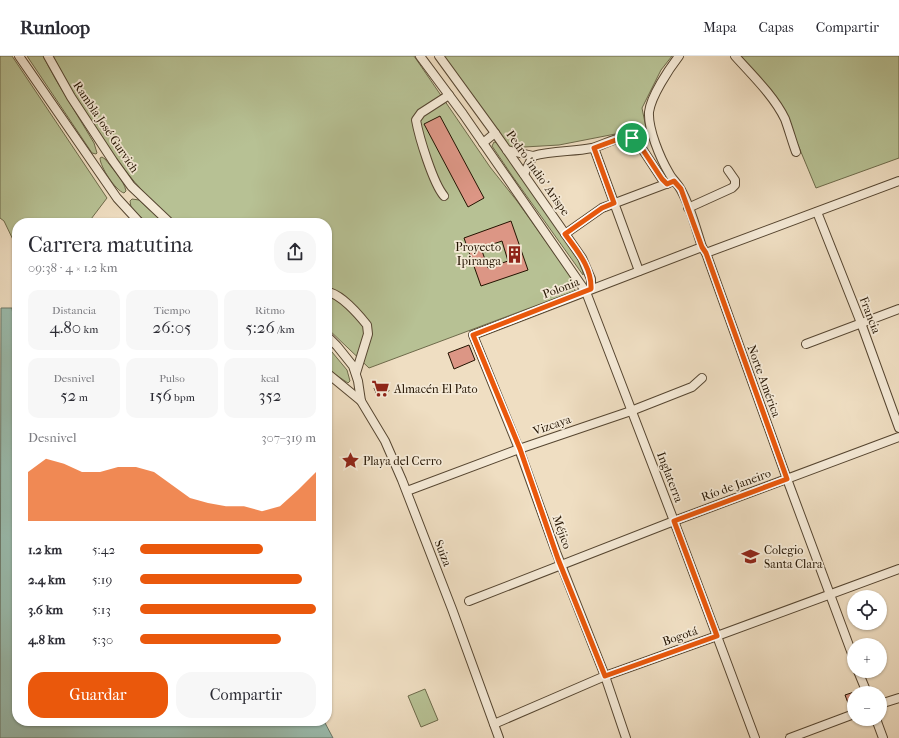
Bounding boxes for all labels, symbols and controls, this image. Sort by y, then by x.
text: Runloop [20,17,90,39]
text: Mapa [703,19,737,36]
text: Capas [759,19,794,36]
text: Compartir [816,19,879,36]
street label: Rambla José Gurvich [70,79,142,176]
pin [615,121,649,155]
icon: arrive [621,127,643,149]
street label: Pedro 'indio' Arispe [503,128,573,218]
button: share [274,231,316,273]
text: Carrera matutina [28,232,193,258]
place label: Proyecto Ipiranga [455,240,501,268]
building icon: Proyecto Ipiranga [504,244,524,264]
text: 09:38 · 4 × 1.2 km [28,260,118,275]
street label: Polonia [541,274,582,301]
street label: Francia [857,295,884,336]
text: Distancia [52,304,96,317]
text: Tiempo [154,304,190,317]
text: Ritmo [255,304,285,317]
text: 4.80 [50,317,81,337]
text: 26:05 [153,317,191,337]
text: 5:26 [245,317,275,337]
text: km [81,323,98,336]
text: /km [275,323,295,336]
street label: Norte América [744,343,784,419]
text: Desnivel [53,372,95,385]
text: Pulso [159,372,185,385]
text: kcal [261,372,279,385]
supermarket icon: Almacén El Pato [371,379,391,399]
place label: Almacén El Pato [393,382,478,396]
text: 52 [60,385,76,405]
text: 156 [149,385,172,405]
text: 352 [258,385,282,405]
text: m [76,391,88,404]
text: bpm [172,391,195,404]
street label: Vizcaya [530,412,573,438]
text: Desnivel [28,430,77,445]
text: 307–319 m [261,430,316,445]
street label: Inglaterra [654,450,686,505]
place icon: Playa del Cerro [340,451,360,471]
place label: Playa del Cerro [363,454,442,468]
street label: Río de Janeiro [699,466,773,504]
street label: Méjico [550,513,574,551]
street label: Suiza [432,538,455,569]
text: 1.2 km [28,542,62,557]
text: 5:42 [92,542,115,557]
place label: Colegio Santa Clara [764,543,823,571]
school or university icon: Colegio Santa Clara [741,547,761,567]
text: 2.4 km [28,572,65,587]
text: 5:19 [92,572,112,587]
map controls [847,590,887,726]
button: locate [847,590,887,630]
text: 3.6 km [28,602,63,617]
text: 5:13 [92,602,111,617]
street label: Bogotá [661,623,700,649]
text: 4.8 km [28,632,65,647]
text: 5:30 [92,632,113,647]
button: + [847,638,887,678]
button: Guardar [28,672,168,718]
button: Compartir [176,672,316,718]
button: − [847,686,887,726]

